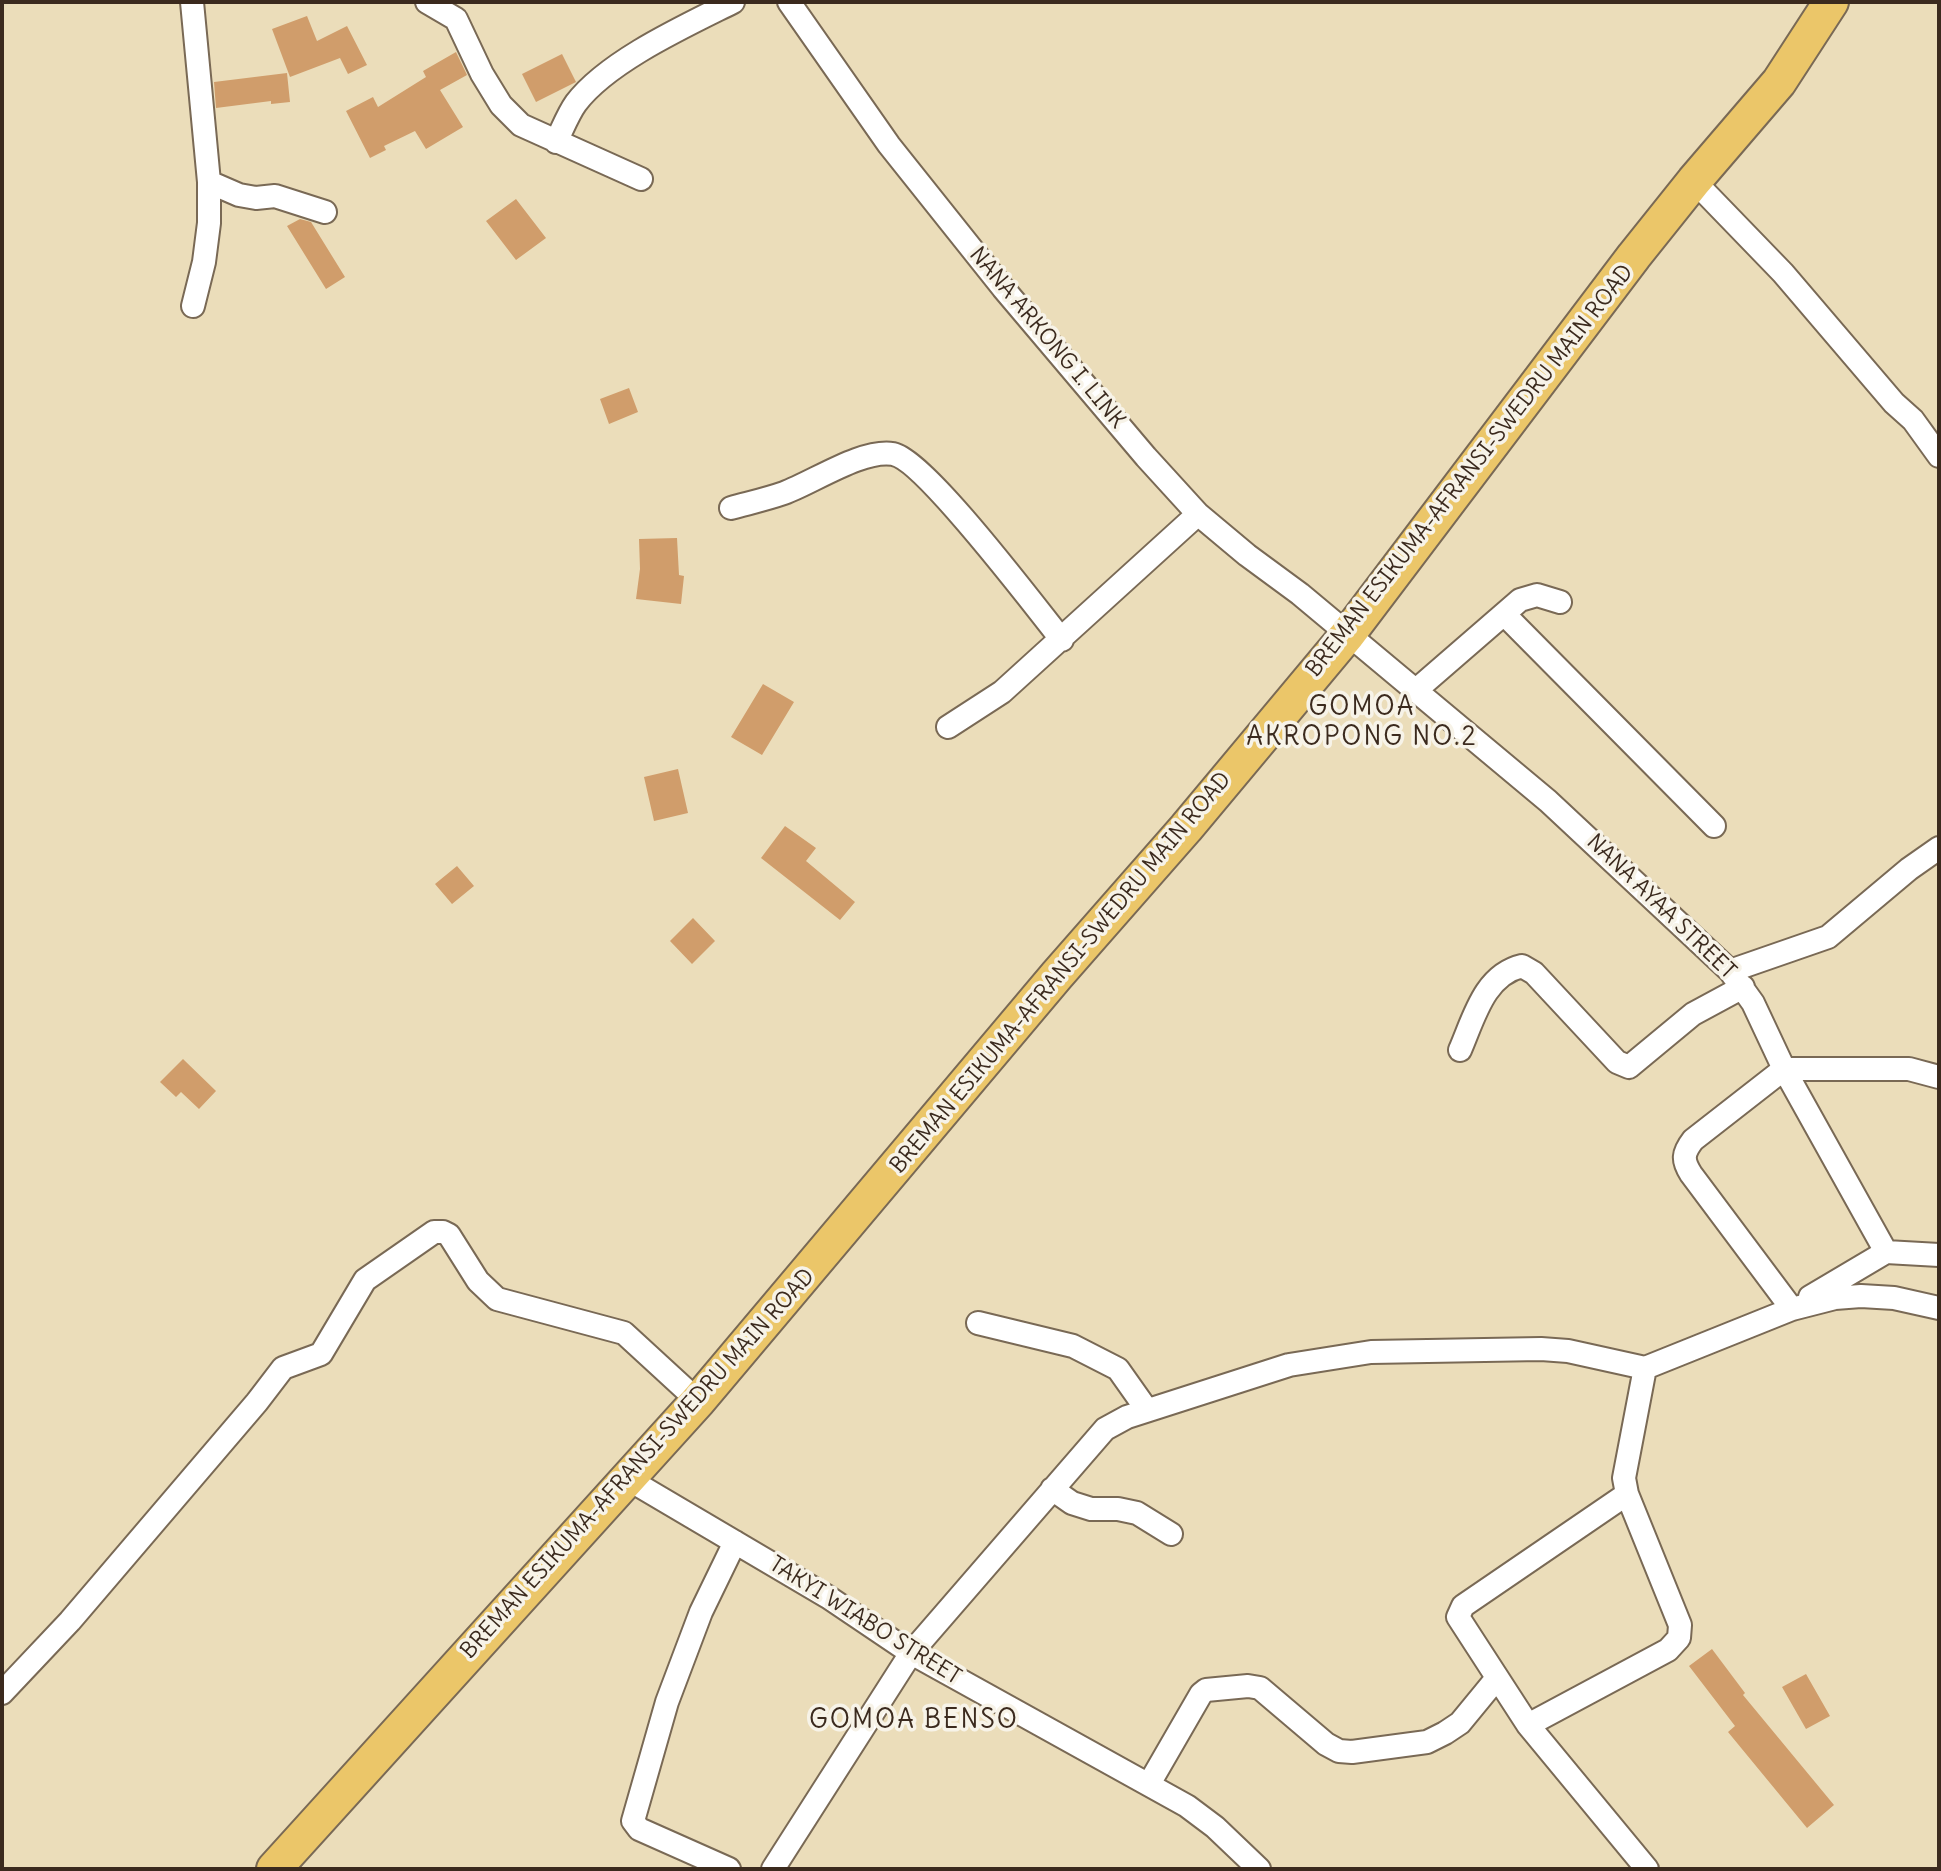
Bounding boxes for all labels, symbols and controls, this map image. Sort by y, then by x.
street label: NANA ARKONG I. LINK [964,242,1130,434]
street label: BREMAN ESIKUMA-AFRANSI-SWEDRU MAIN ROAD [1301,260,1639,682]
district label: GOMOA AKROPONG NO.2 [1246,692,1478,754]
street label: BREMAN ESIKUMA-AFRANSI-SWEDRU MAIN ROAD [885,767,1237,1179]
street label: NANA AYAA STREET [1581,829,1741,985]
street label: BREMAN ESIKUMA-AFRANSI-SWEDRU MAIN ROAD [456,1264,820,1664]
street label: TAKYI WIABO STREET [764,1551,966,1691]
district label: GOMOA BENSO [809,1705,1019,1737]

